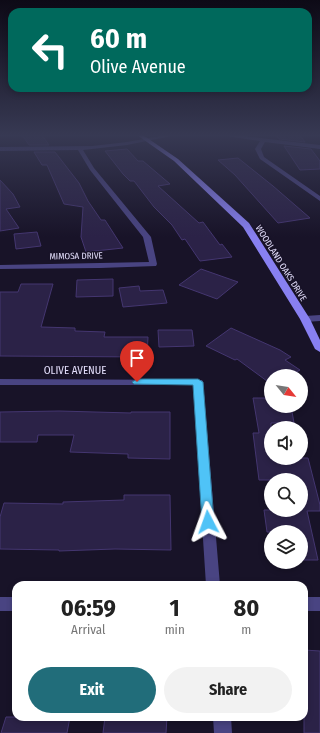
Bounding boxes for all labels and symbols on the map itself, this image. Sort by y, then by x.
street label: WOODLAND OAKS DRIVE [254,223,308,303]
street label: MIMOSA DRIVE [49,251,103,261]
pin [120,341,154,382]
street label: OLIVE AVENUE [44,364,106,377]
north arrow [264,369,308,413]
position arrow [187,501,229,543]

